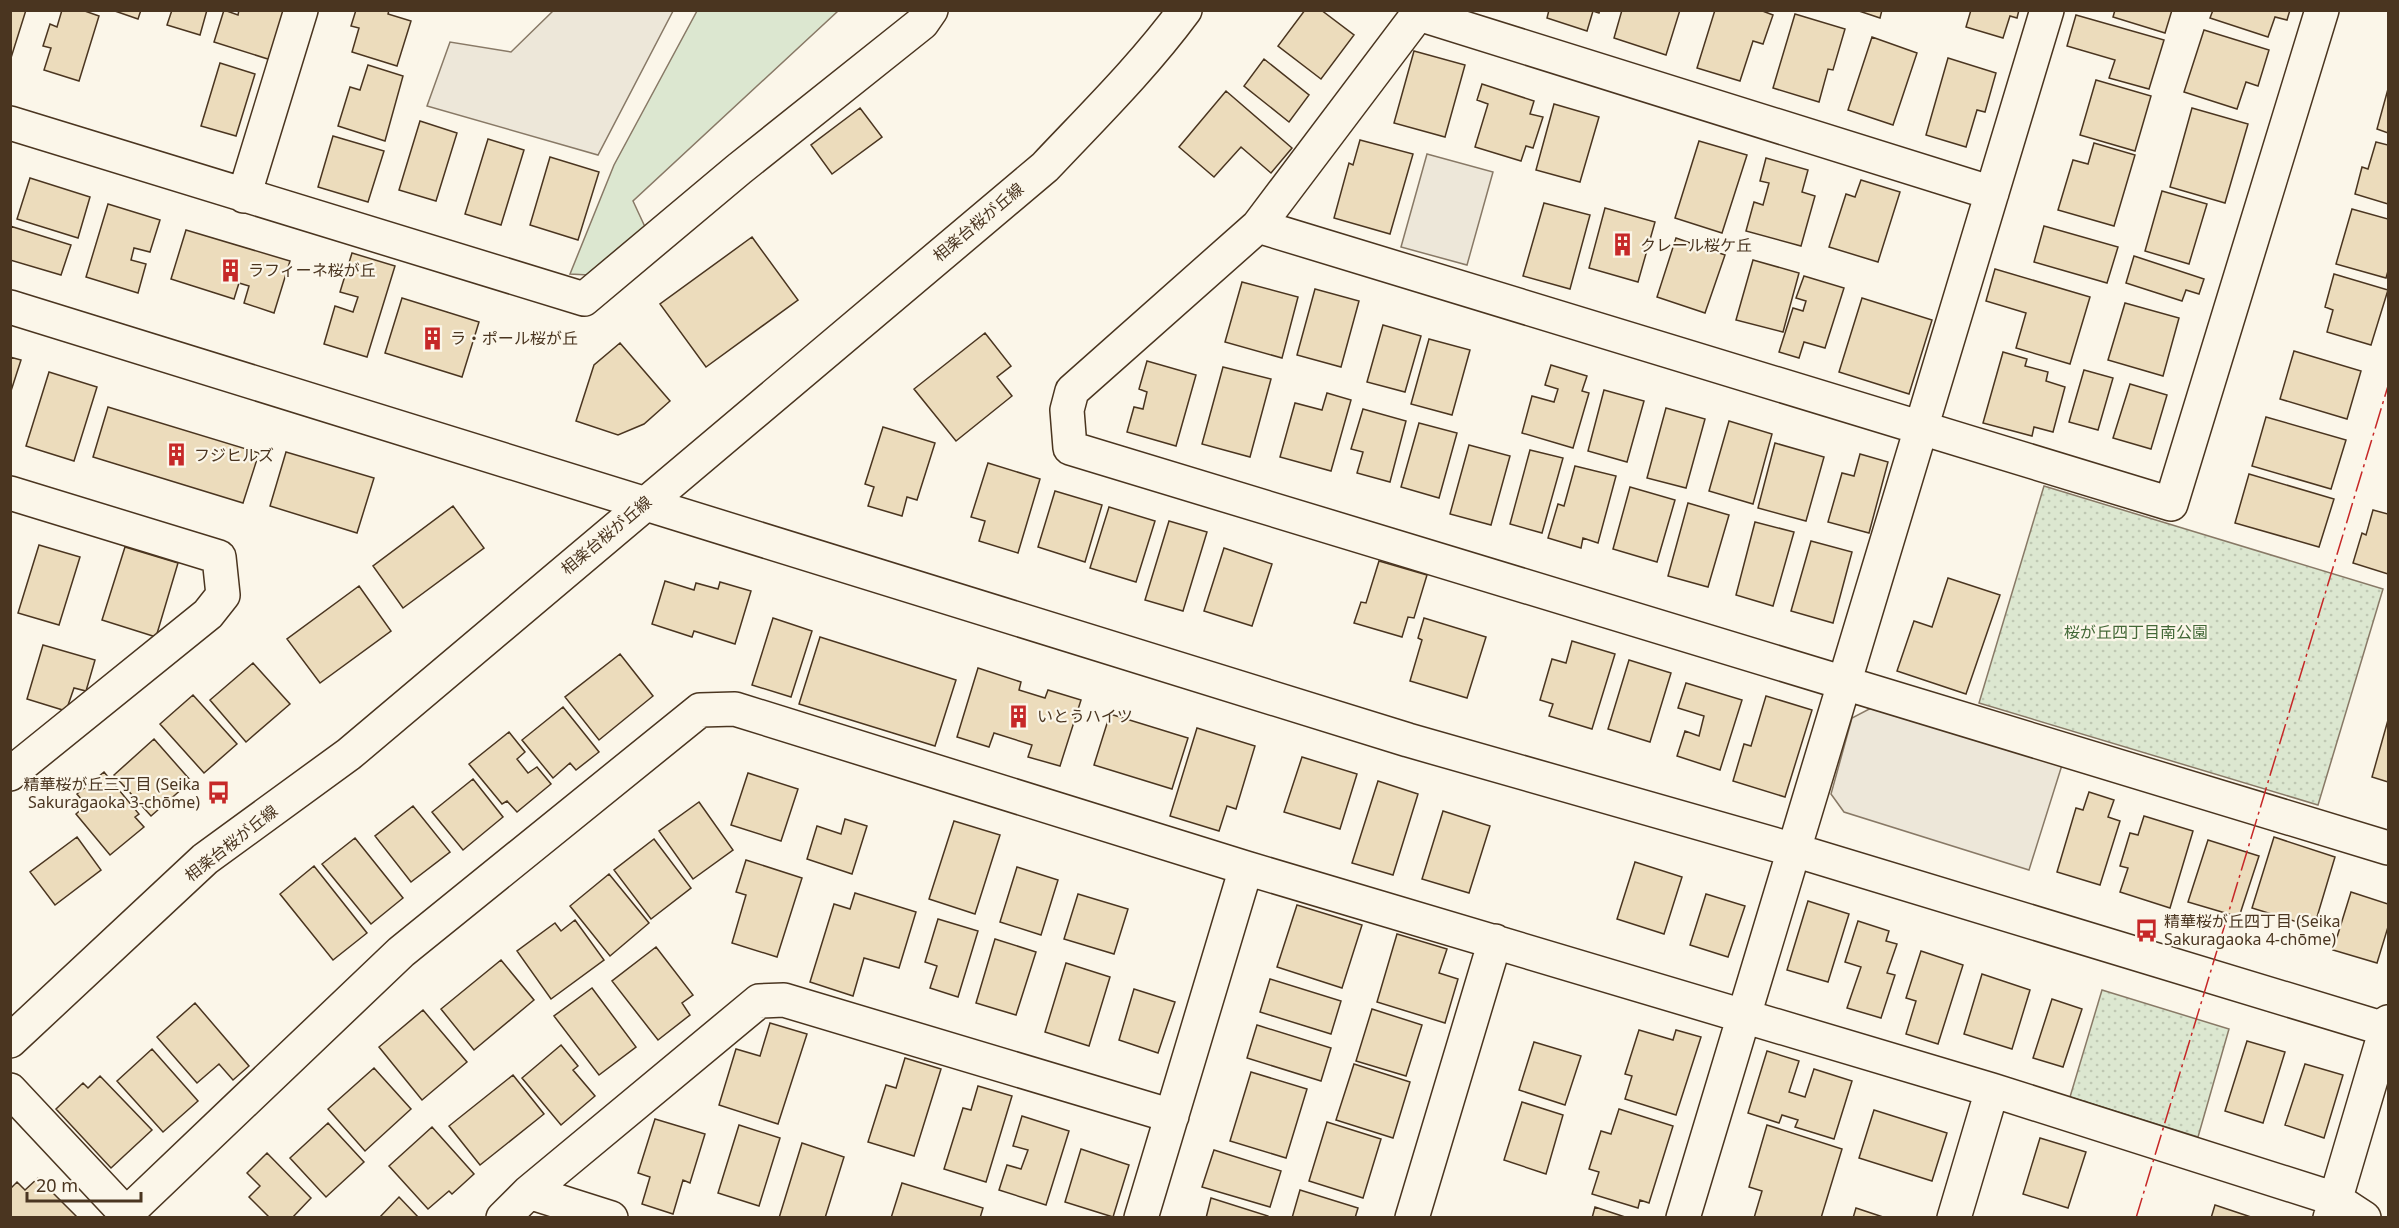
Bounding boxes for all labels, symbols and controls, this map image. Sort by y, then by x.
street label: 相楽台桜が丘線 [928,178,1028,266]
building icon: クレール桜ケ丘 [1609,232,1635,258]
place label: クレール桜ケ丘 [1640,234,1752,256]
building icon: ラフィーネ桜が丘 [217,257,243,283]
place label: ラフィーネ桜が丘 [248,259,376,281]
building icon: ラ・ポール桜が丘 [419,325,445,351]
place label: ラ・ポール桜が丘 [450,327,578,349]
building icon: フジヒルズ [163,442,189,468]
place label: フジヒルズ [194,444,274,466]
street label: 相楽台桜が丘線 [556,491,656,579]
park label: 桜が丘四丁目南公園 [2064,621,2208,643]
building icon: いとうハイツ [1006,703,1032,729]
place label: いとうハイツ [1037,705,1133,727]
place label: 精華桜が丘三丁目 (Seika Sakuragaoka 3-chōme) [24,773,200,813]
bus stop icon: 精華桜が丘三丁目 (Seika Sakuragaoka 3-chōme) [205,780,231,806]
street label: 相楽台桜が丘線 [180,800,282,886]
place label: 精華桜が丘四丁目 (Seika Sakuragaoka 4-chōme) [2164,910,2340,950]
bus stop icon: 精華桜が丘四丁目 (Seika Sakuragaoka 4-chōme) [2133,917,2159,943]
scale bar [27,1165,141,1203]
text: 20 m [36,1173,78,1197]

